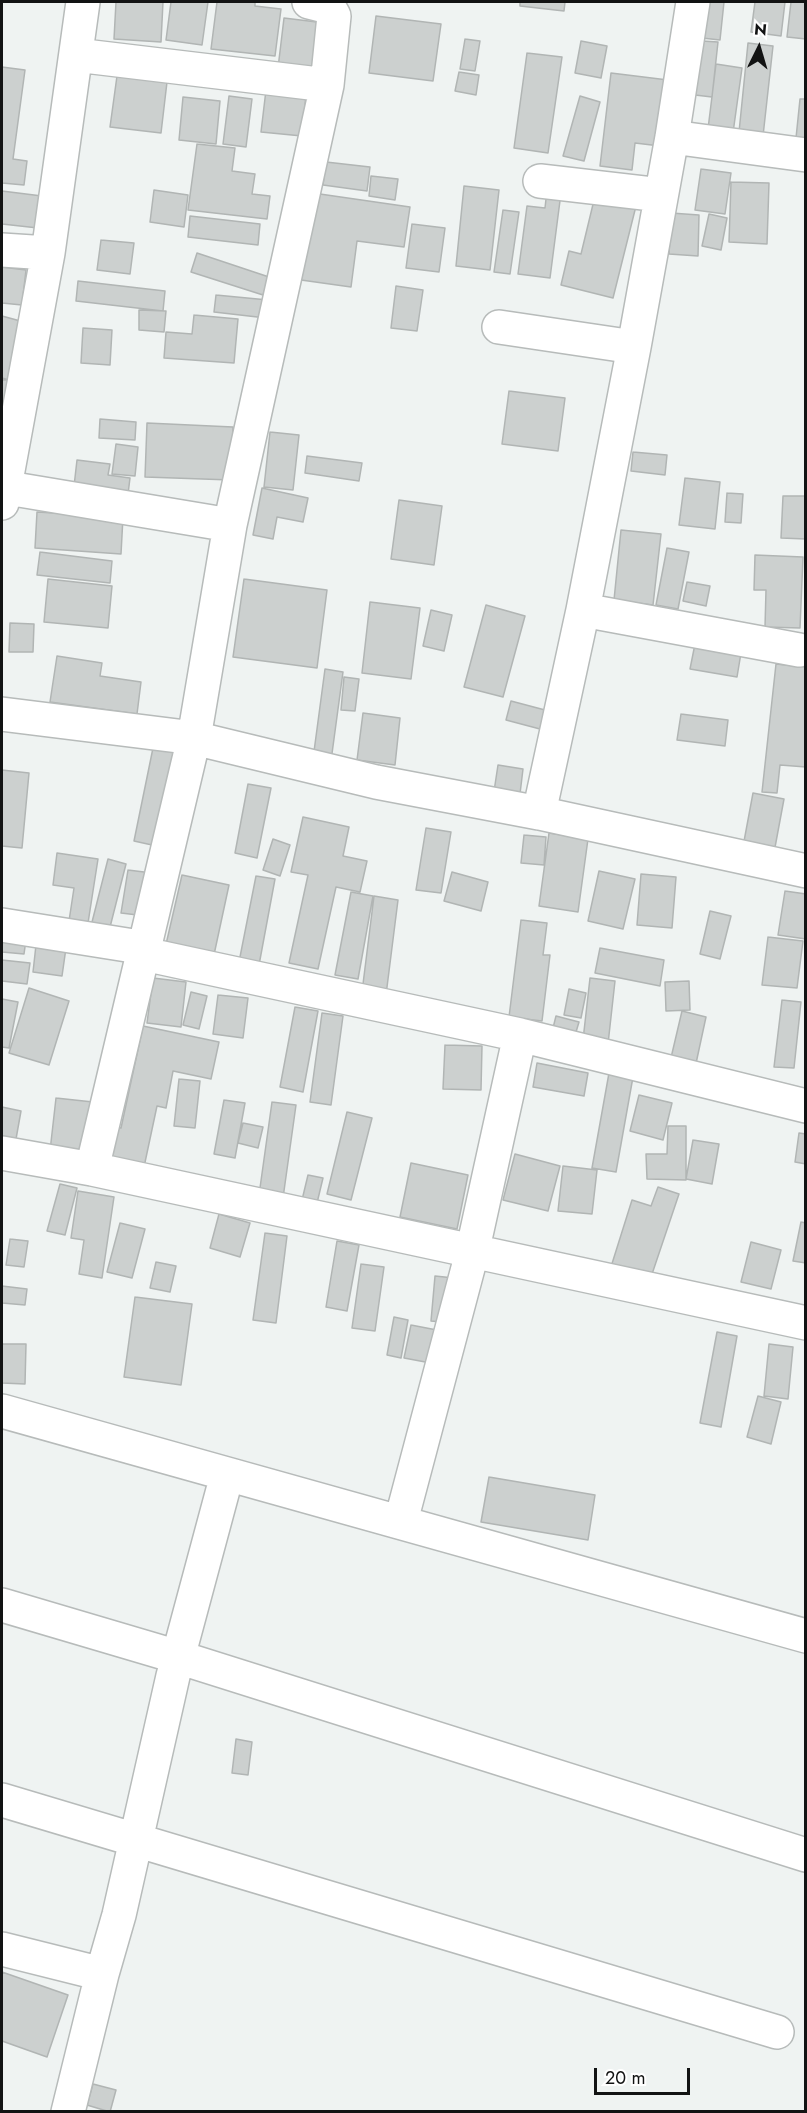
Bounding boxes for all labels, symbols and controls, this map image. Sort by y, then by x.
north arrow [729,18,789,78]
text: N [753,18,768,42]
scale bar [597,2056,693,2094]
text: 20 m [605,2065,645,2091]

